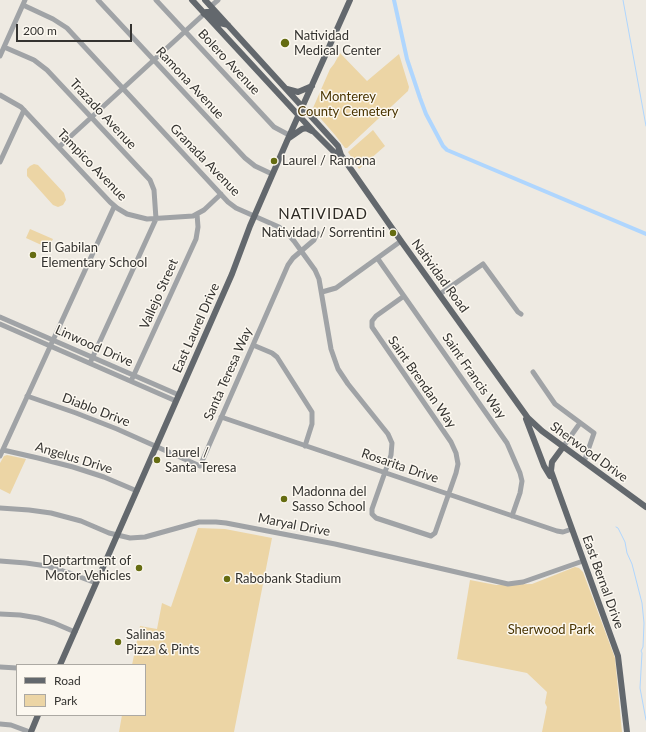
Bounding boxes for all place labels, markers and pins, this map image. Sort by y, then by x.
place label: Natividad Medical Center [294,28,381,59]
marker: Natividad Medical Center [279,37,291,49]
place label: Laurel / Ramona [282,153,376,169]
marker: Laurel / Ramona [269,156,279,166]
place label: Natividad / Sorrentini [262,225,385,241]
marker: Natividad / Sorrentini [388,228,398,238]
place label: El Gabilan Elementary School [41,240,147,271]
marker: El Gabilan Elementary School [28,250,38,260]
place label: Laurel / Santa Teresa [165,445,236,476]
marker: Laurel / Santa Teresa [152,455,162,465]
place label: Madonna del Sasso School [292,484,366,515]
marker: Madonna del Sasso School [279,494,289,504]
place label: Deptartment of Motor Vehicles [42,553,131,584]
marker: Deptartment of Motor Vehicles [134,563,144,573]
place label: Rabobank Stadium [235,571,341,587]
marker: Rabobank Stadium [222,574,232,584]
place label: Salinas Pizza & Pints [126,627,199,658]
marker: Salinas Pizza & Pints [113,637,123,647]

